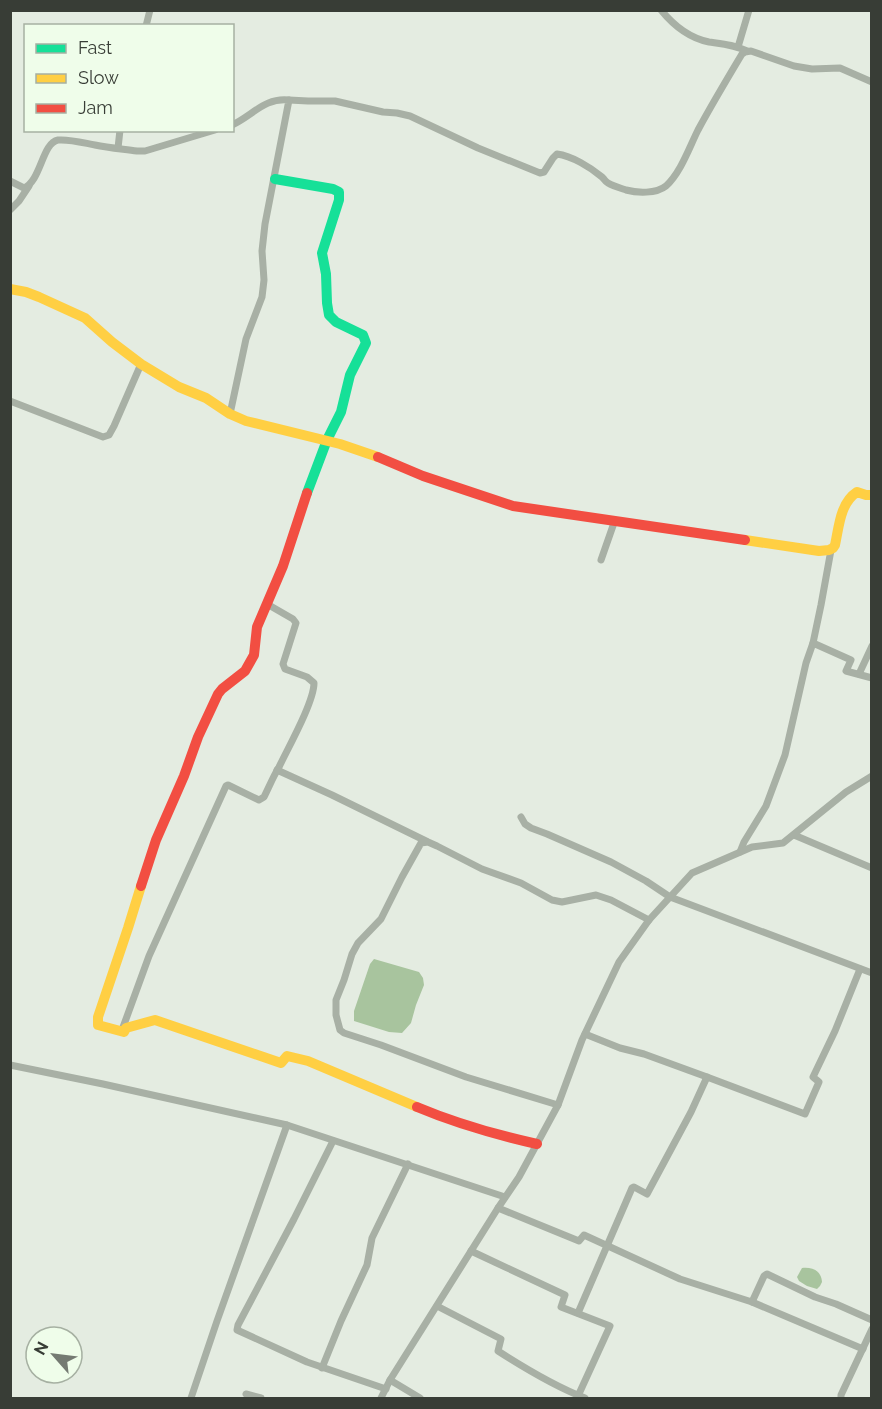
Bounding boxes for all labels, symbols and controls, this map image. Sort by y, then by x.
legend [24,24,234,132]
text: Fast [78,37,112,58]
text: Slow [78,67,119,88]
text: Jam [78,97,113,118]
north arrow [24,1325,84,1385]
text: N [30,1338,52,1358]

